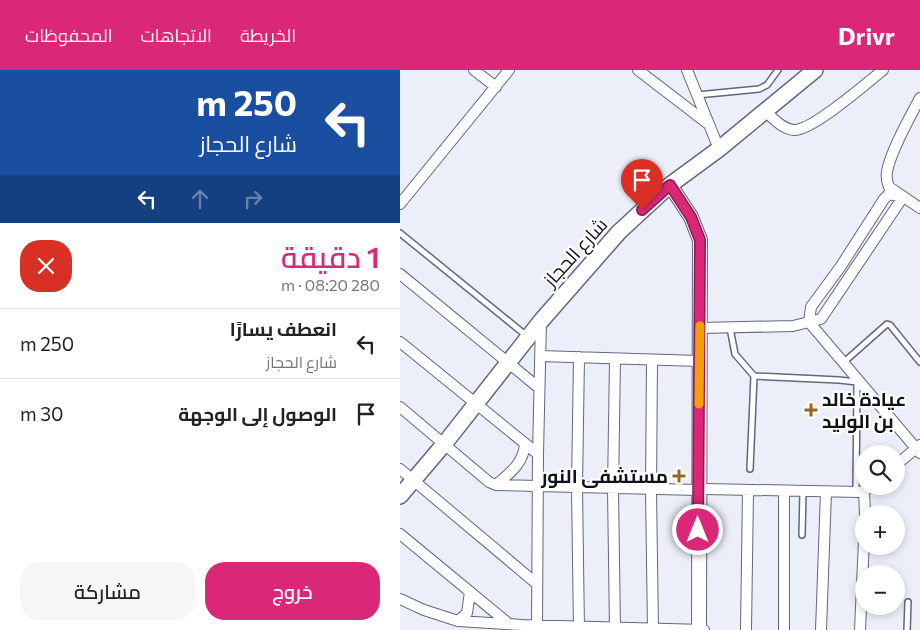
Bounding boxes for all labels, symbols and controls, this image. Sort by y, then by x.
text: Drivr [838,21,895,50]
text: المحفوظات [25,24,113,46]
text: الاتجاهات [141,24,212,46]
text: الخريطة [240,24,296,46]
text: 250 m [196,80,297,123]
icon: left [315,90,380,155]
text: شارع الحجاز [199,130,297,157]
pin [621,159,663,210]
icon: arrive [628,166,656,194]
icon: left [133,185,161,213]
icon: ahead [186,185,214,213]
icon: right [239,185,267,213]
street label: شارع الحجاز [537,213,614,293]
text: 1 دقيقة [281,237,380,274]
button: close [20,240,72,292]
text: 280 m · 08:20 [281,275,380,294]
text: انعطف يسارًا [230,317,337,340]
icon: left [352,330,380,358]
text: 250 m [20,332,74,355]
text: شارع الحجاز [266,352,337,371]
place label: عيادة خالد بن الوليد [822,387,906,433]
icon: arrive [352,400,380,428]
text: 30 m [20,402,63,425]
text: الوصول إلى الوجهة [178,402,337,425]
marker: عيادة خالد بن الوليد [804,403,818,417]
map controls [855,445,905,615]
button: search [855,445,905,495]
place label: مستشفى النور [540,464,668,488]
marker: مستشفى النور [672,469,686,483]
position arrow [671,503,723,555]
button: + [855,505,905,555]
button: مشاركة [20,562,195,620]
button: خروج [205,562,380,620]
button: − [855,565,905,615]

